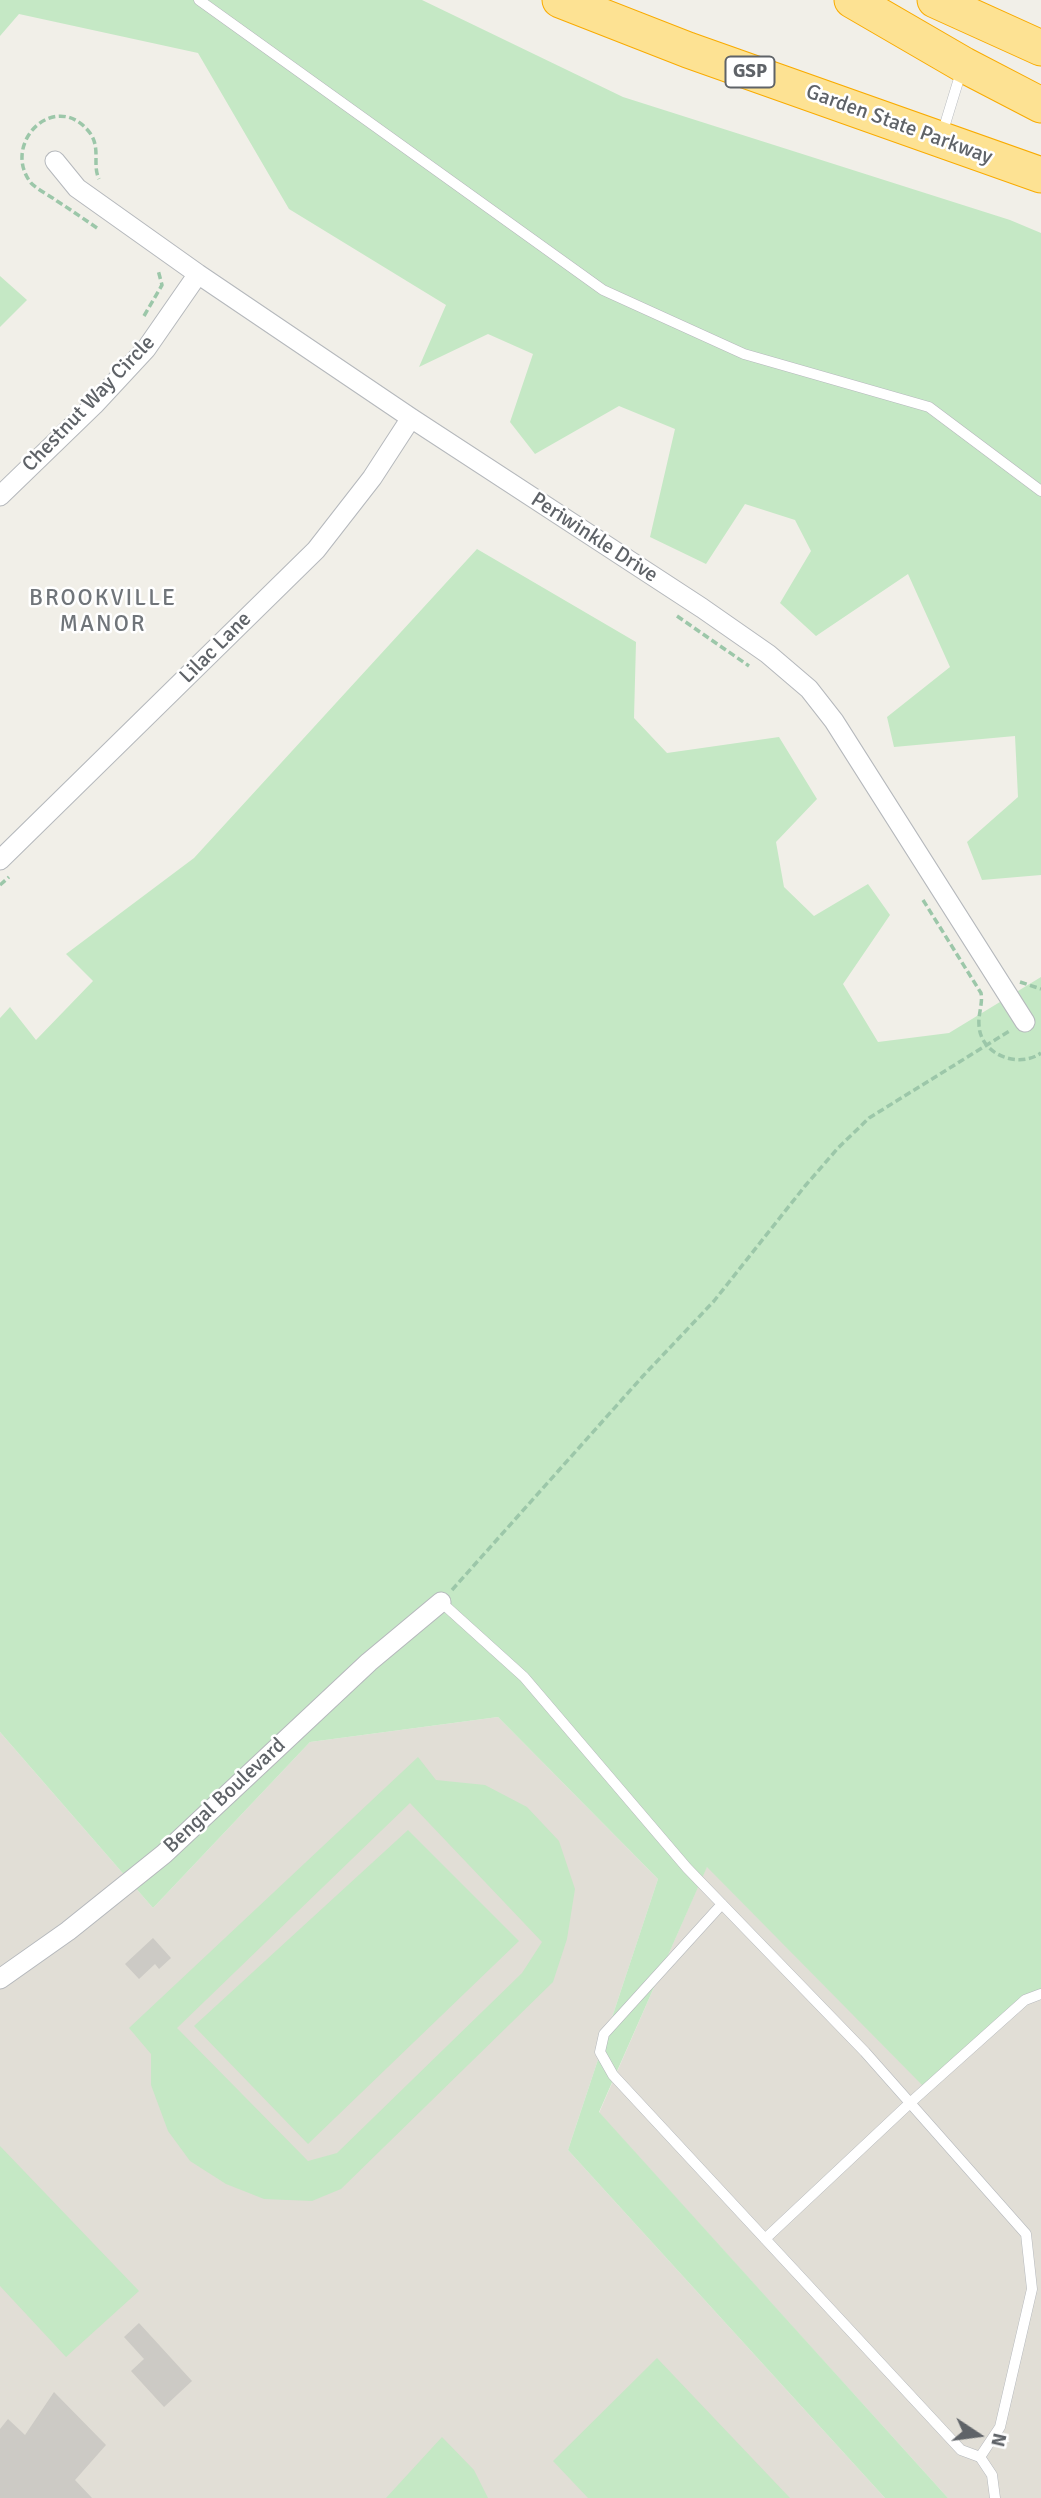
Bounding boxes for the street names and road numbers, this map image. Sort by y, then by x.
road number: GSP [726,57,774,88]
street label: Garden State Parkway [802,80,996,170]
street label: Chestnut Way Circle [17,330,161,478]
street label: Periwinkle Drive [526,488,662,588]
street label: Lilac Lane [175,607,257,689]
street label: Bengal Boulevard [159,1733,291,1859]

